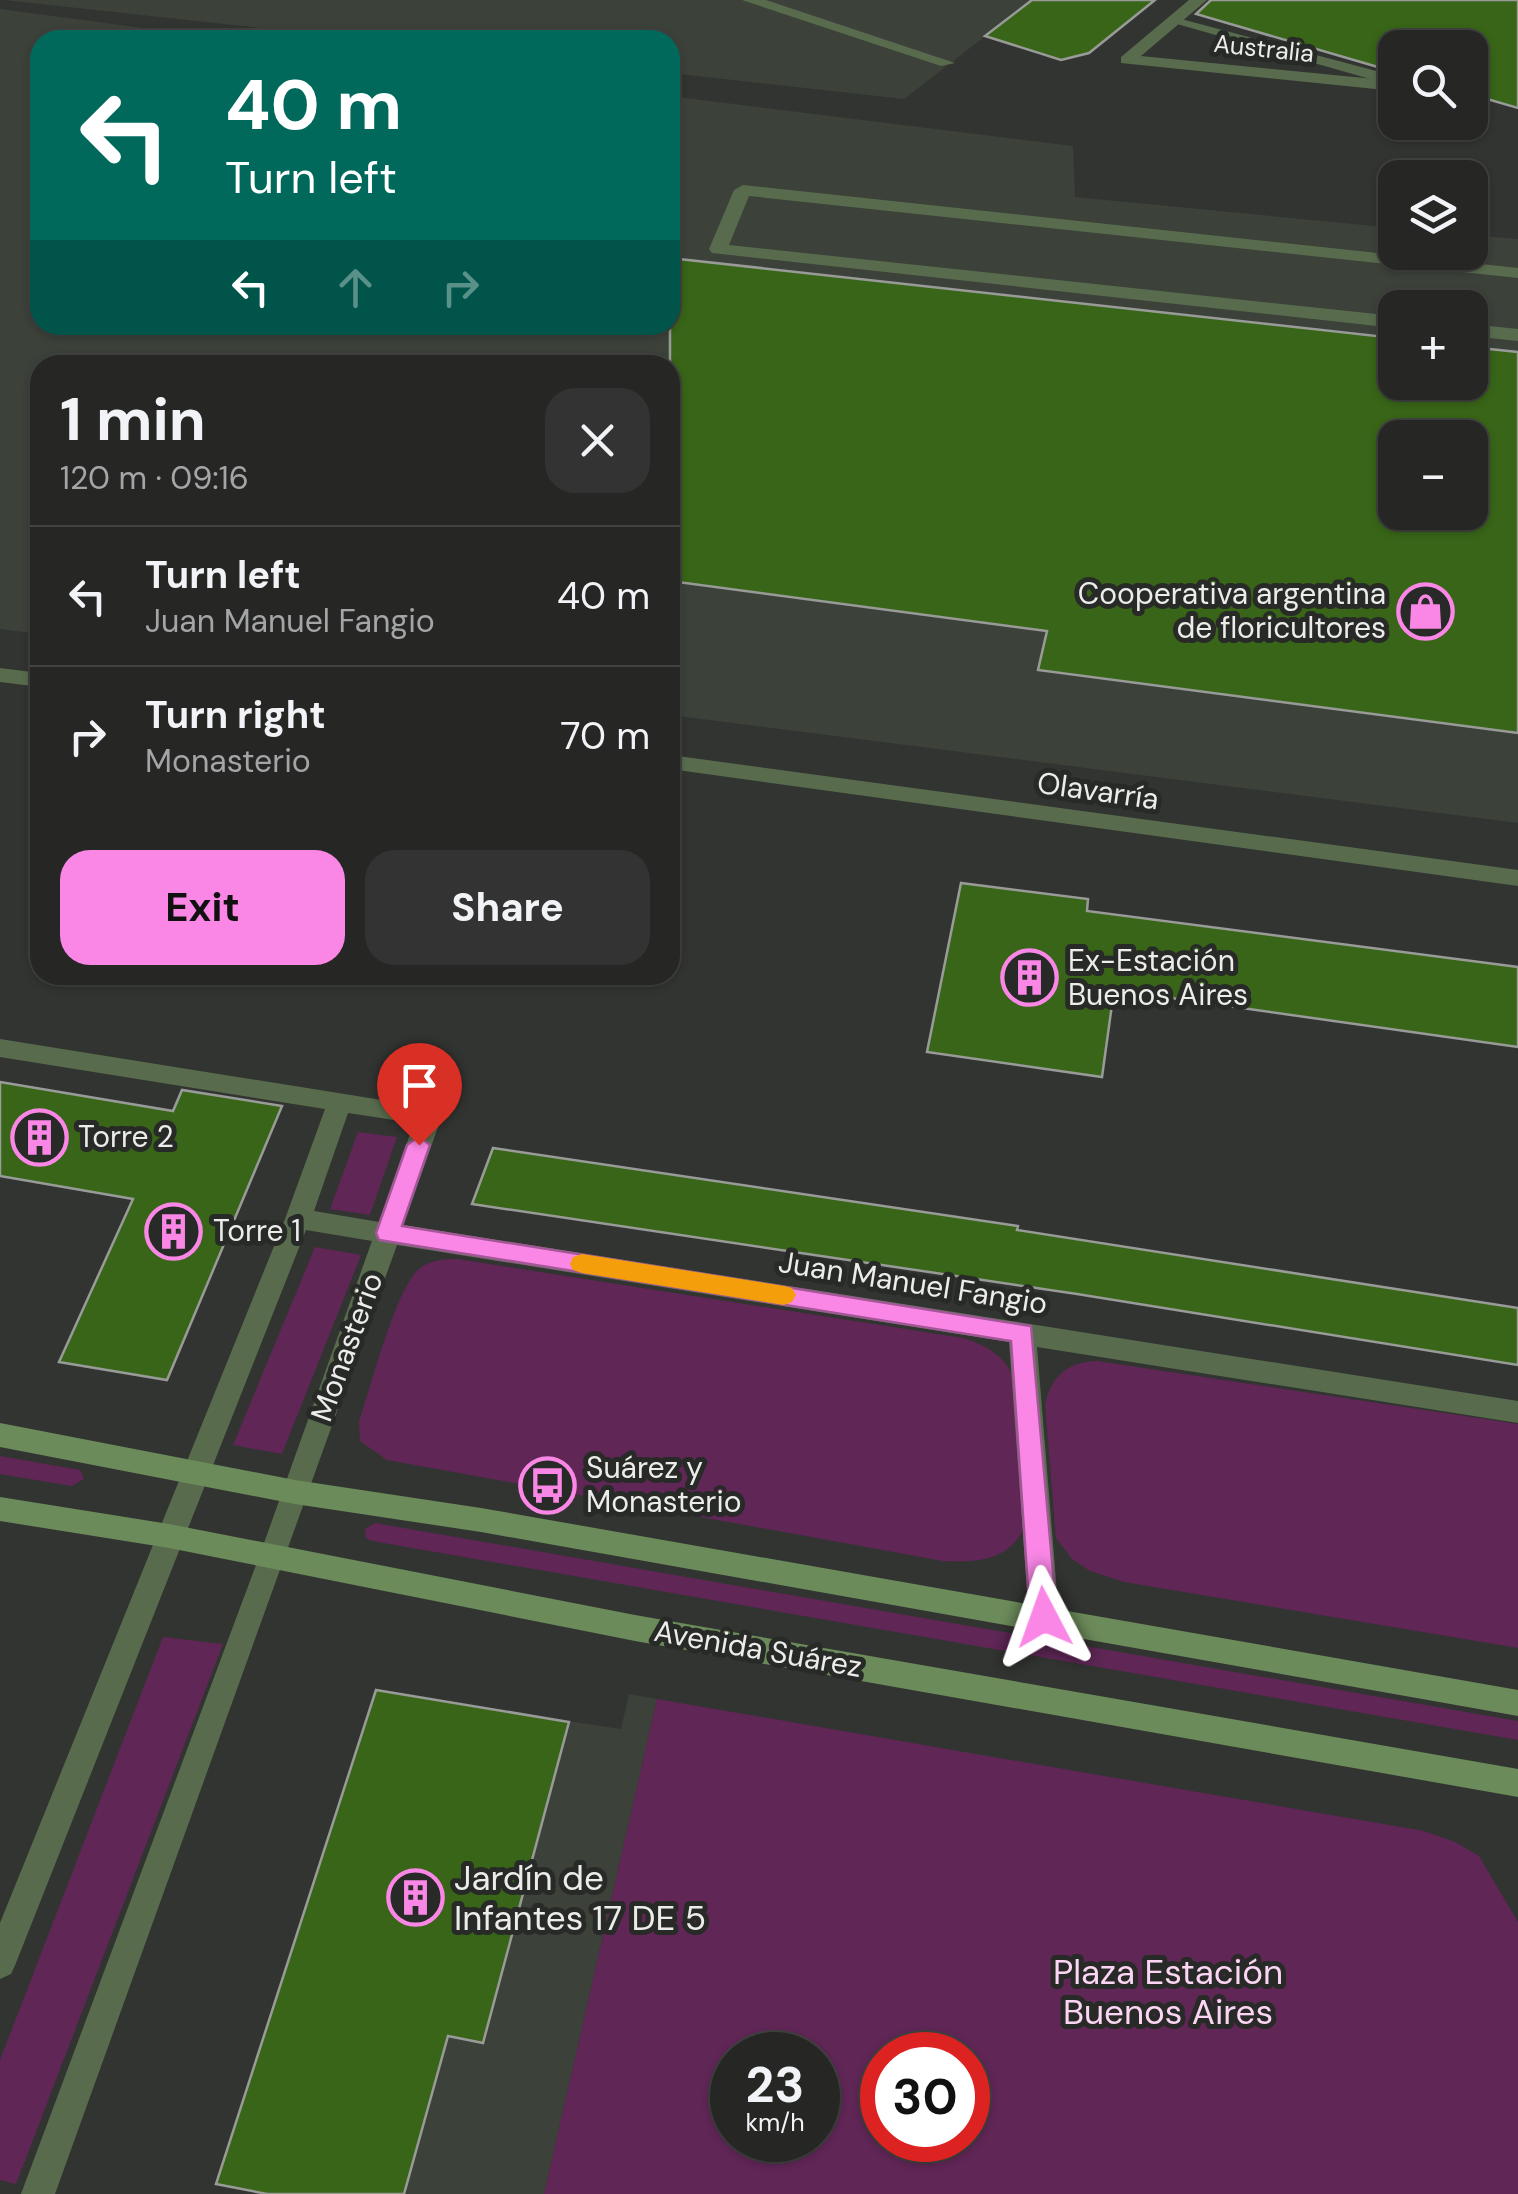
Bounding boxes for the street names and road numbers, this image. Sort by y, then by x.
street label: Australia [1212,27,1316,70]
street label: Olavarría [1035,763,1161,818]
street label: Juan Manuel Fangio [776,1242,1050,1323]
street label: Monasterio [302,1267,391,1427]
street label: Avenida Suárez [651,1611,865,1686]

